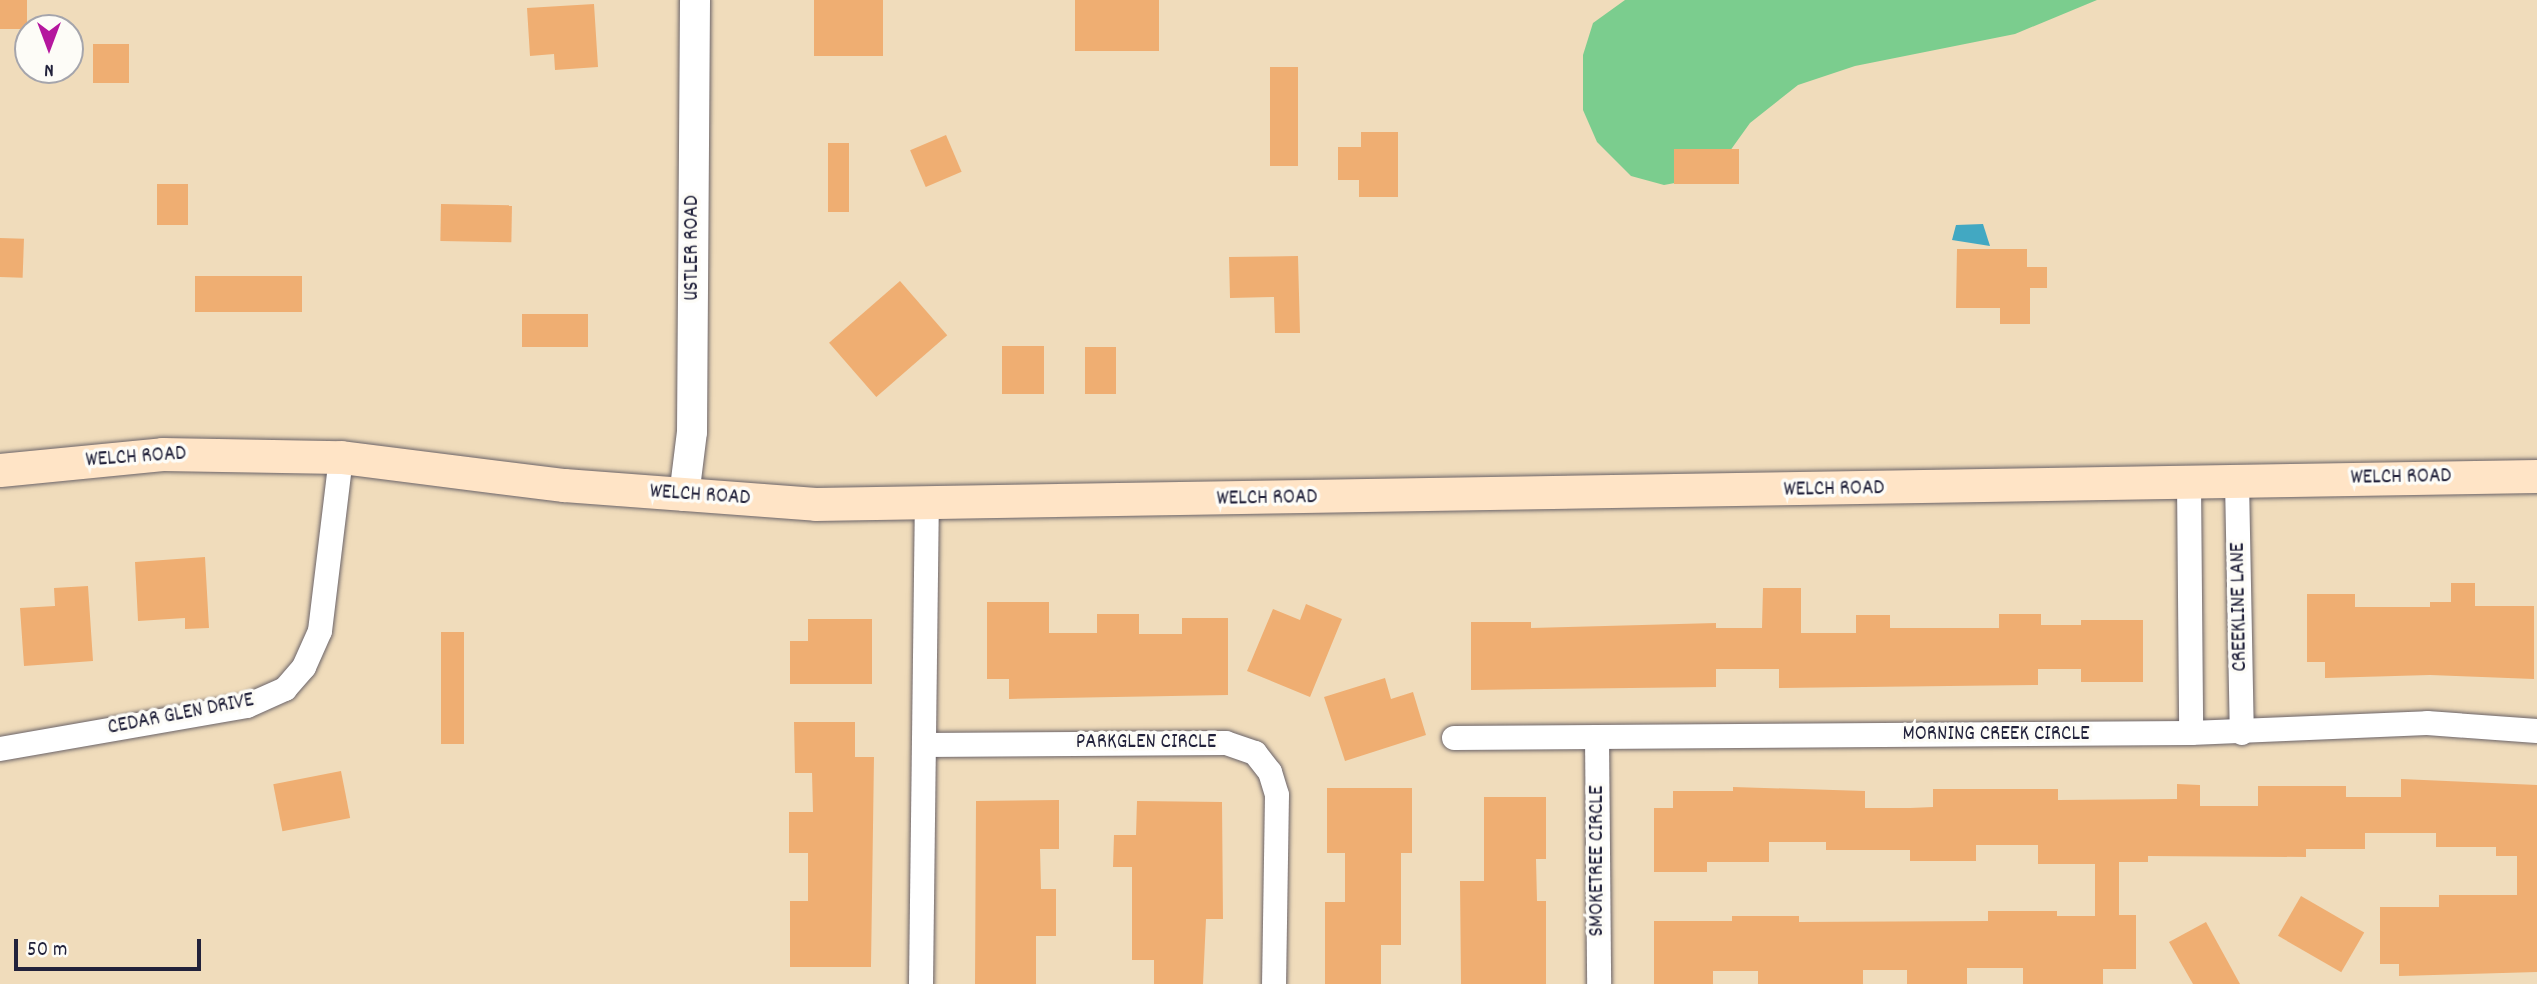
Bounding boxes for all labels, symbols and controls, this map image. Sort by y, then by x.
north arrow [14,14,84,84]
text: N [44,55,54,82]
street label: USTLER ROAD [680,195,706,301]
street label: WELCH ROAD [85,442,187,474]
street label: WELCH ROAD [2350,465,2452,491]
street label: WELCH ROAD [1783,477,1885,503]
street label: WELCH ROAD [649,480,751,512]
street label: WELCH ROAD [1216,486,1318,512]
street label: CREEKLINE LANE [2226,542,2254,672]
street label: CEDAR GLEN DRIVE [106,688,256,742]
street label: MORNING CREEK CIRCLE [1902,722,2090,748]
street label: PARKGLEN CIRCLE [1076,730,1216,756]
street label: SMOKETREE CIRCLE [1585,786,1611,936]
scale bar [18,925,205,969]
text: 50 m [27,936,67,966]

